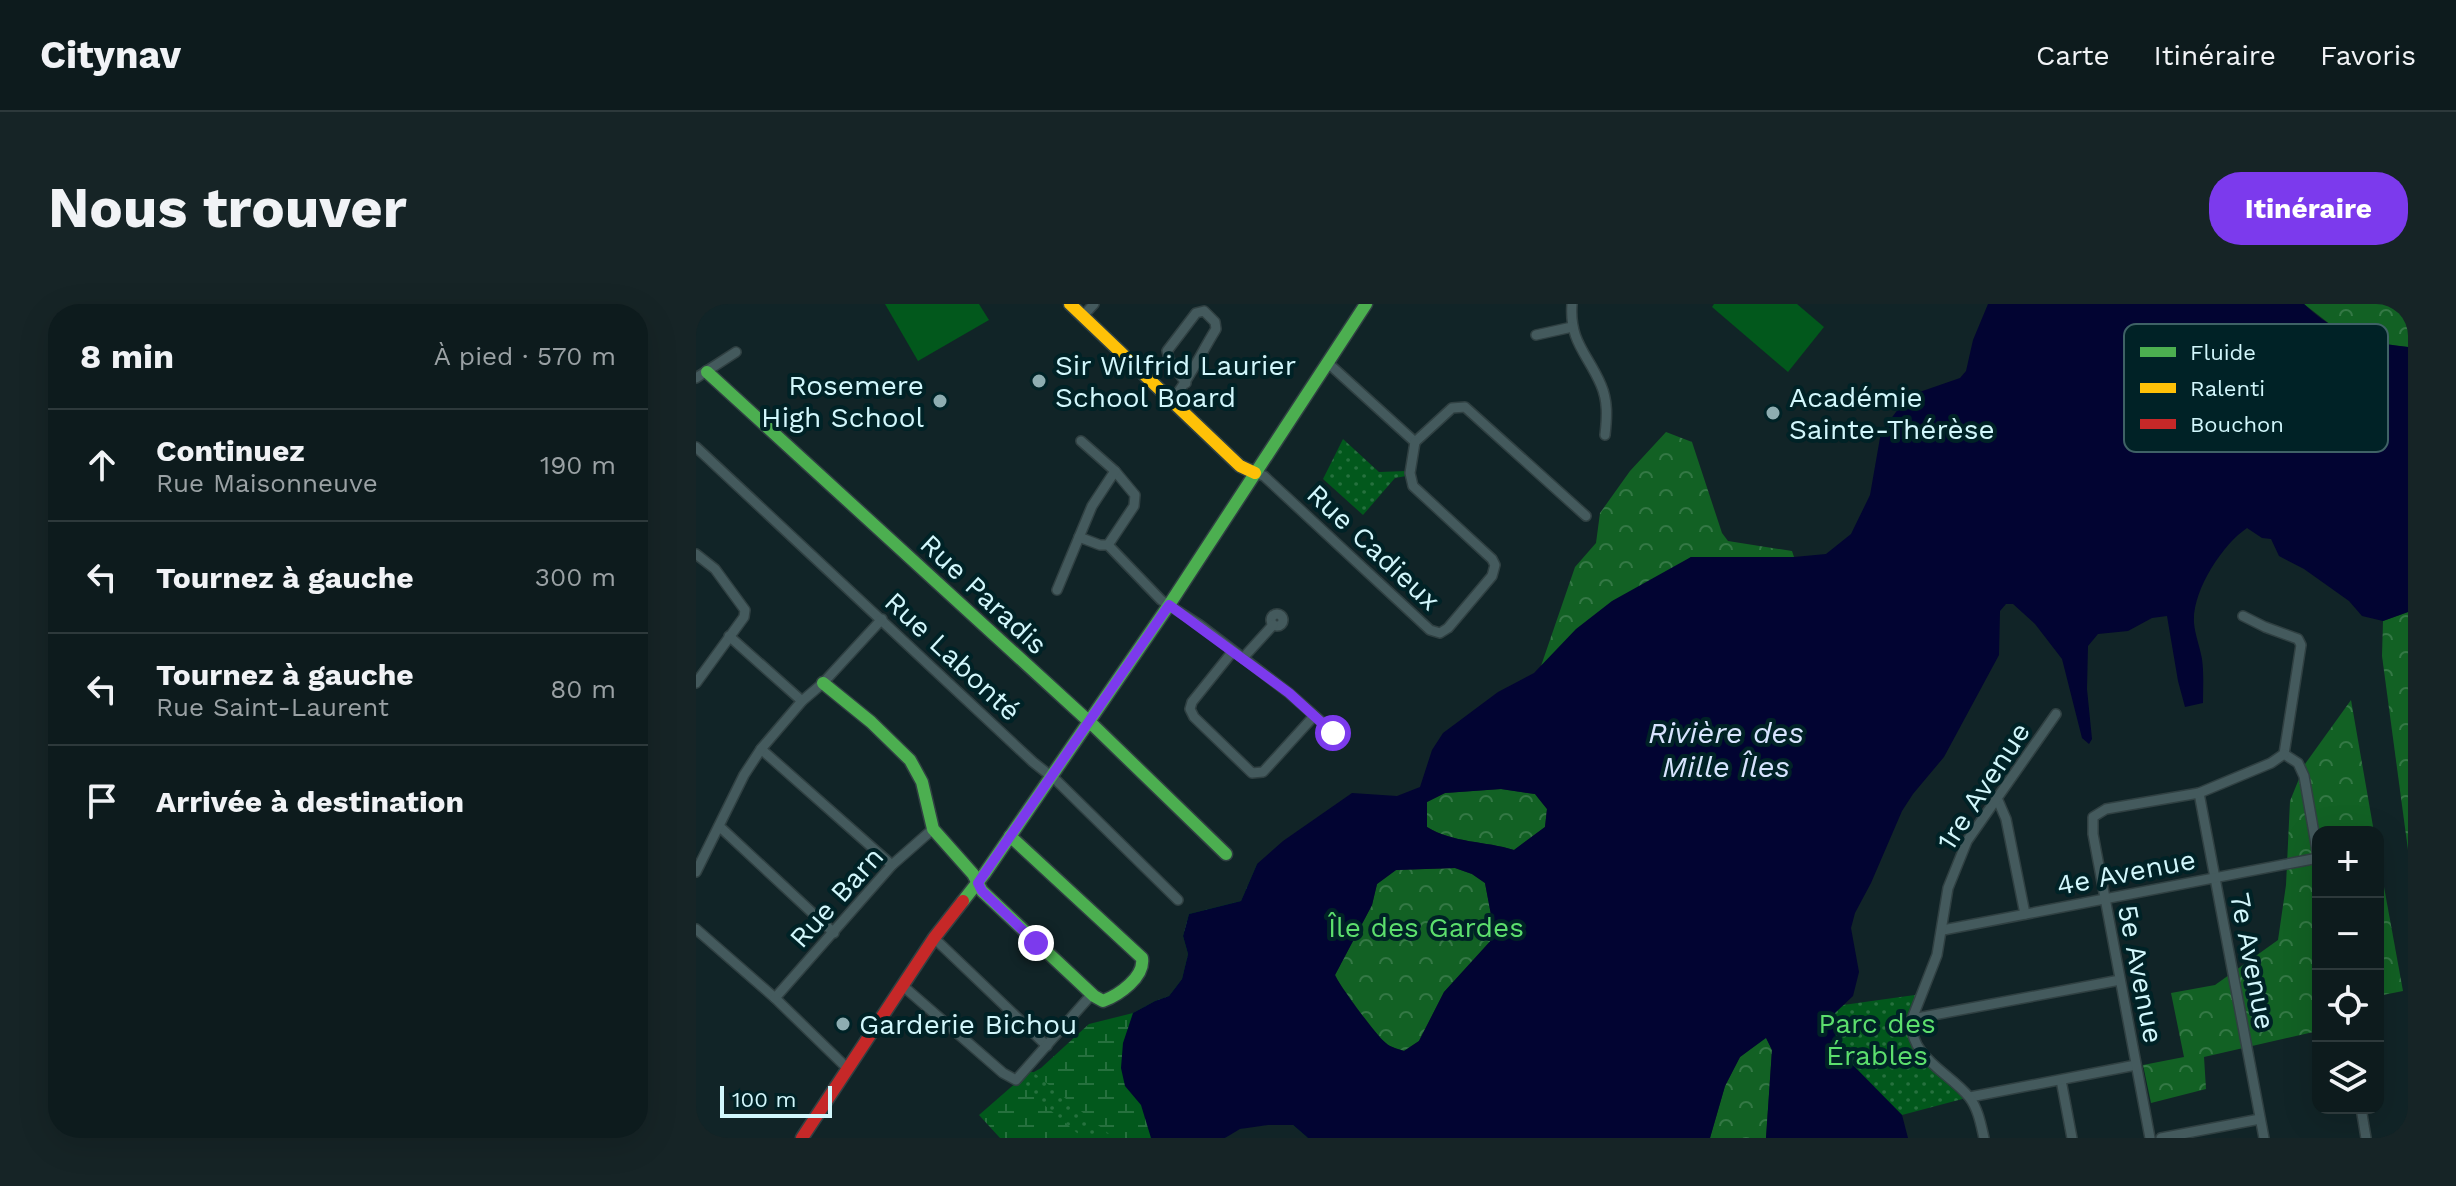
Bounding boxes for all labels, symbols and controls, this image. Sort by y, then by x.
text: Citynav [40,33,181,77]
text: Carte [2036,39,2110,72]
text: Itinéraire [2154,39,2276,72]
text: Favoris [2320,39,2416,72]
button: Itinéraire [2209,172,2408,245]
text: Nous trouver [48,175,407,241]
legend [2124,324,2388,452]
text: 8 min [80,336,174,376]
text: Fluide [2190,340,2256,365]
text: À pied · 570 m [434,341,616,371]
place label: Sir Wilfrid Laurier School Board [1055,349,1296,414]
place label: Rosemere High School [761,369,924,434]
marker: Sir Wilfrid Laurier School Board [1030,372,1048,390]
text: Ralenti [2190,376,2265,401]
place label: Académie Sainte-Thérèse [1789,381,1995,446]
marker: Rosemere High School [931,392,949,410]
marker: Académie Sainte-Thérèse [1764,404,1782,422]
text: Bouchon [2190,412,2284,437]
text: Continuez [156,433,305,468]
icon: ahead [80,443,124,487]
text: 190 m [540,450,616,480]
text: Rue Maisonneuve [156,468,378,498]
street label: Rue Cadieux [1300,477,1447,617]
street label: Rue Paradis [914,527,1054,661]
icon: left [80,555,124,599]
text: Tournez à gauche [156,560,414,595]
text: 300 m [535,562,616,592]
street label: Rue Labonté [878,585,1027,728]
text: Tournez à gauche [156,657,414,692]
icon: left [80,667,124,711]
text: 80 m [550,674,616,704]
text: Rue Saint-Laurent [156,692,389,722]
route start [1315,715,1351,751]
water label: Rivière des Mille Îles [1648,715,1804,784]
street label: 1re Avenue [1930,716,2037,856]
icon: arrive [80,779,124,823]
text: Arrivée à destination [156,784,464,819]
map controls [2312,826,2384,1114]
button: + [2312,826,2384,898]
street label: Rue Barn [783,840,890,955]
street label: 4e Avenue [2054,843,2198,902]
street label: 7e Avenue [2223,890,2282,1032]
button: − [2312,898,2384,970]
street label: 5e Avenue [2111,902,2170,1046]
park label: Île des Gardes [1327,911,1524,944]
route end [1018,925,1054,961]
button: locate [2312,970,2384,1042]
park label: Parc des Érables [1818,1007,1936,1072]
place label: Garderie Bichou [859,1008,1077,1041]
marker: Garderie Bichou [834,1015,852,1033]
button: layers [2312,1042,2384,1114]
scale bar [720,1082,832,1118]
text: 100 m [732,1087,796,1112]

